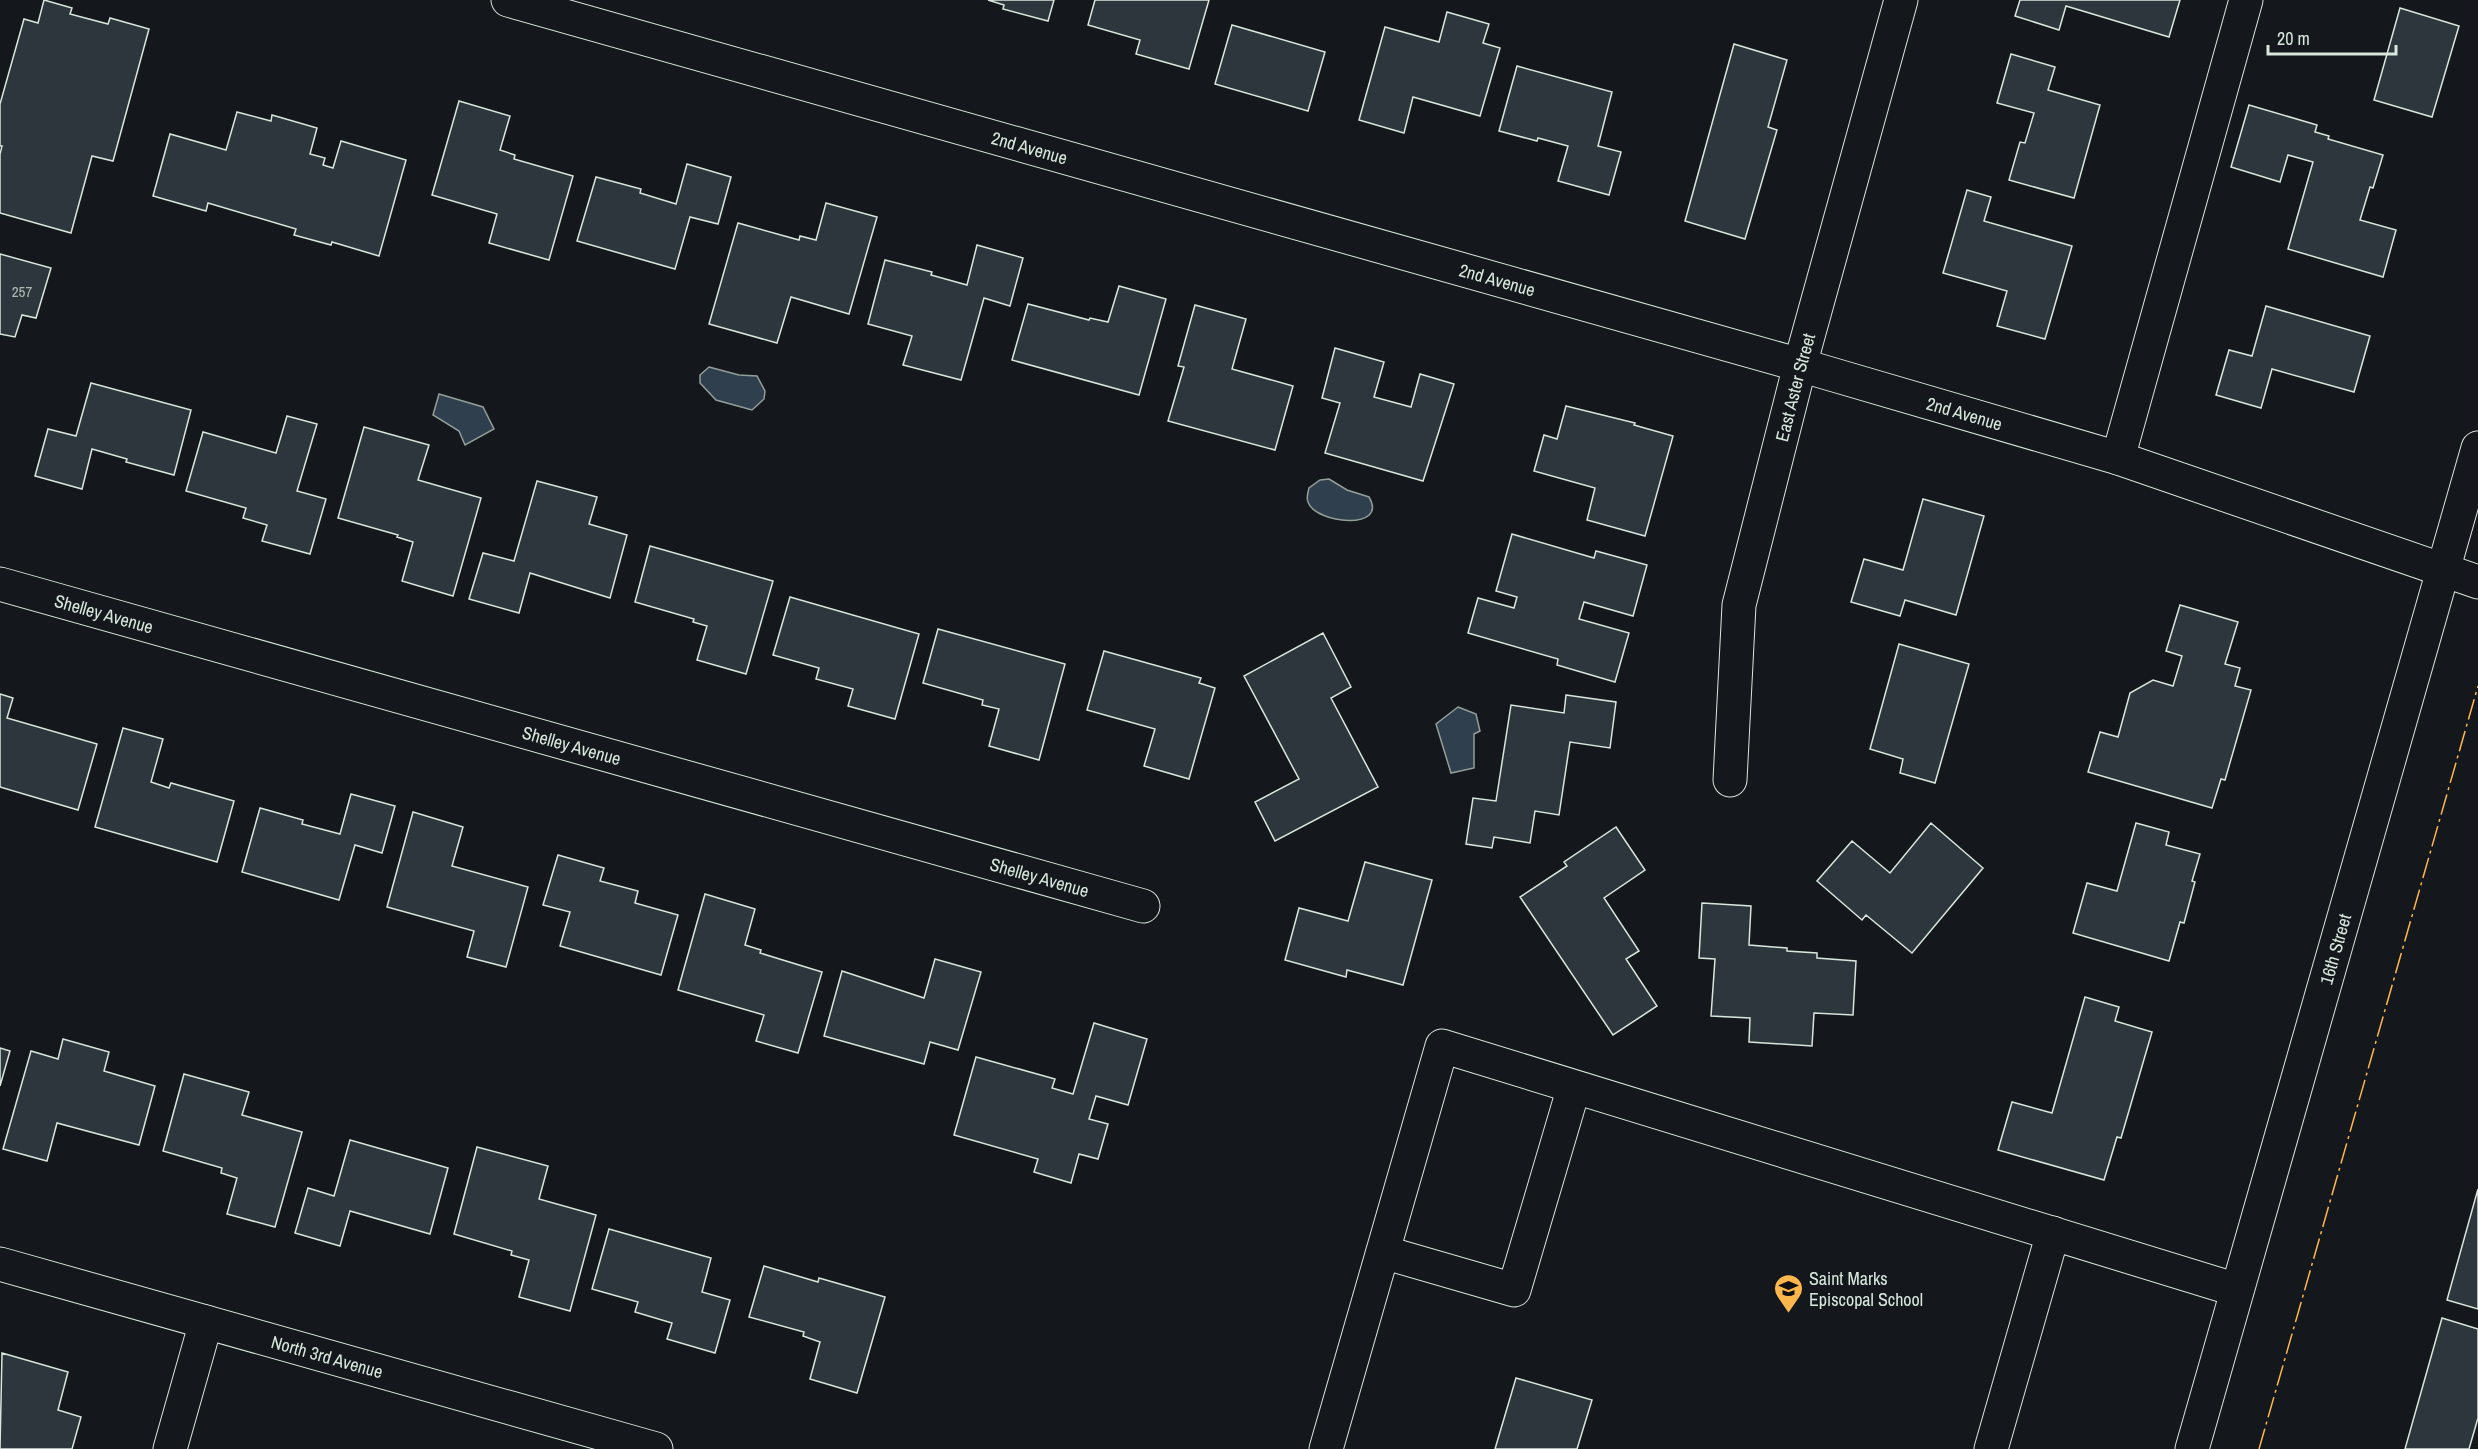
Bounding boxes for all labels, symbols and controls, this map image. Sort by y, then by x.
scale bar [2268,18,2396,56]
text: 20 m [2277,26,2310,51]
street label: 2nd Avenue [989,125,1070,170]
street label: 2nd Avenue [1456,257,1538,302]
house number: 257 [12,281,32,302]
street label: East Aster Street [1769,330,1821,444]
street label: 2nd Avenue [1924,390,2005,436]
street label: Shelley Avenue [52,587,156,639]
street label: Shelley Avenue [519,719,624,771]
street label: Shelley Avenue [987,851,1092,903]
street label: 16th Street [2313,911,2357,987]
place label: Saint Marks Episcopal School [1809,1266,1923,1312]
school or university icon: Saint Marks Episcopal School [1772,1272,1804,1314]
street label: North 3rd Avenue [269,1329,386,1384]

